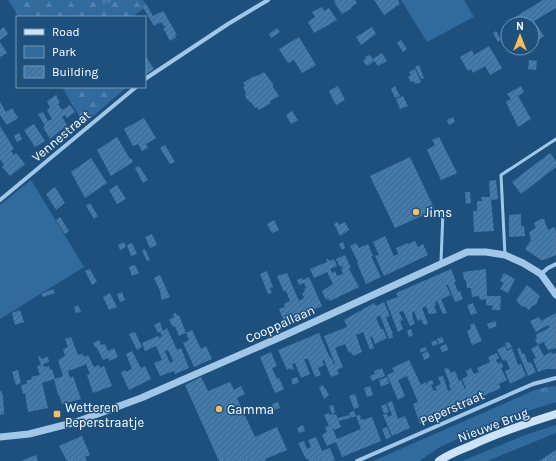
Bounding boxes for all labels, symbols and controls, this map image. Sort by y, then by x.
legend [16,16,146,88]
north arrow [500,16,540,56]
text: N [516,20,524,33]
text: Road [52,25,80,39]
text: Park [52,45,77,59]
text: Building [52,65,99,79]
street label: Vennestraat [29,107,93,165]
place label: Jims [424,205,452,220]
marker: Jims [411,207,421,217]
street label: Cooppallaan [243,302,317,346]
street label: Peperstraat [418,387,486,429]
place label: Wetteren Peperstraatje [65,400,145,430]
place label: Gamma [227,402,274,417]
marker: Gamma [214,404,224,414]
street label: Nieuwe Brug [456,404,531,445]
marker: Wetteren Peperstraatje [52,409,62,419]

